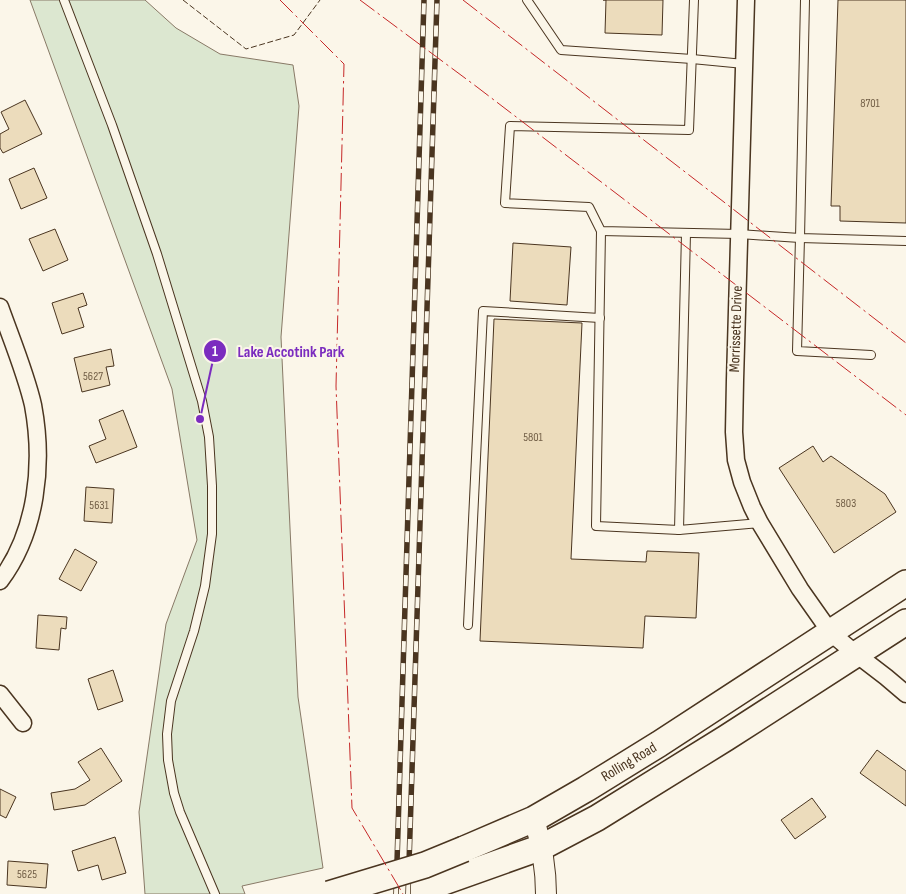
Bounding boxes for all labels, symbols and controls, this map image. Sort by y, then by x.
house number: 8701 [860,96,881,111]
street label: Morrissette Drive [725,285,747,373]
callout: Lake Accotink Park [203,336,355,367]
text: 1 [212,342,218,361]
text: Lake Accotink Park [237,343,345,362]
house number: 5627 [83,369,103,384]
house number: 5801 [523,430,544,445]
house number: 5803 [836,496,856,511]
house number: 5631 [89,498,109,513]
street label: Rolling Road [598,738,660,786]
house number: 5625 [17,867,37,882]

